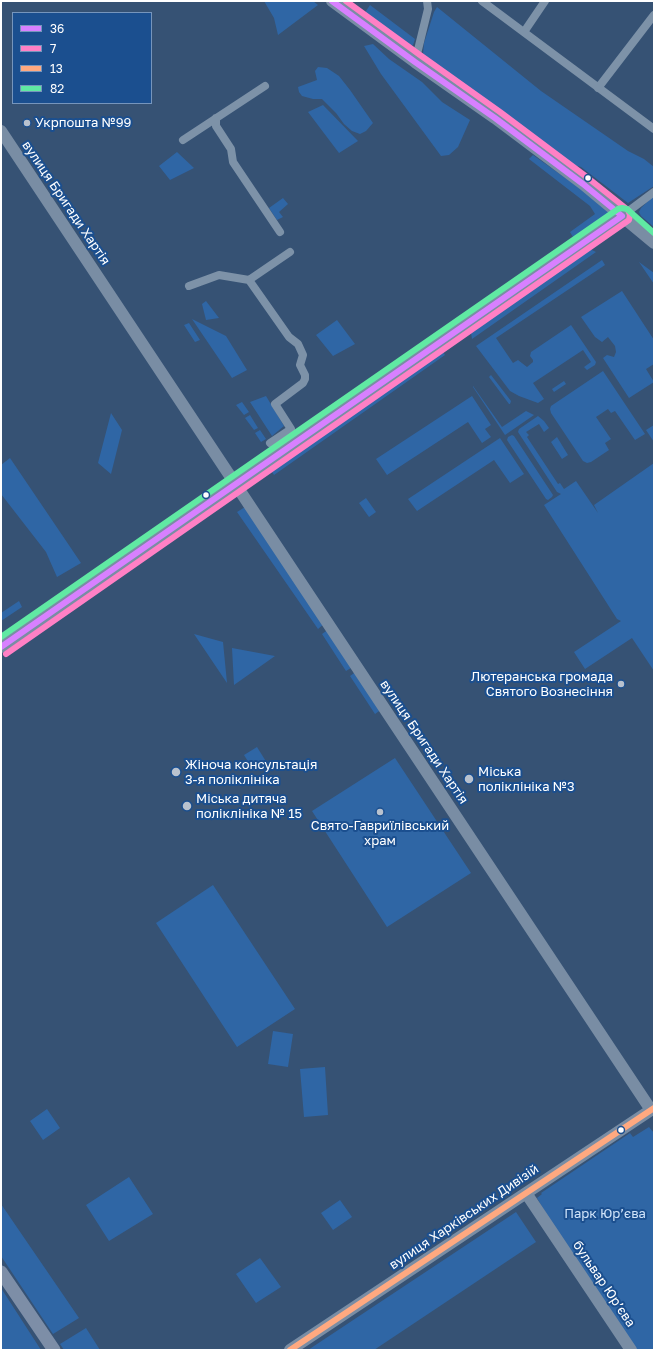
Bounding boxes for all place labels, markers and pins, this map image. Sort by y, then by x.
place label: Укрпошта №99 [35,115,131,131]
marker: Укрпошта №99 [22,118,32,128]
unlabelled marker [583,173,593,183]
unlabelled marker [201,490,211,500]
place label: Лютеранська громада Святого Вознесіння [471,669,613,700]
marker: Лютеранська громада Святого Вознесіння [616,679,626,689]
place label: Жіноча консультація 3-я поліклініка [185,757,317,788]
place label: Міська поліклініка №3 [478,764,575,795]
marker: Жіноча консультація 3-я поліклініка [170,766,182,778]
marker: Міська поліклініка №3 [463,773,475,785]
place label: Міська дитяча поліклініка № 15 [196,791,302,822]
marker: Міська дитяча поліклініка № 15 [181,800,193,812]
marker: Свято-Гавриїлівський храм [375,807,385,817]
place label: Свято-Гавриїлівський храм [311,818,449,849]
unlabelled marker [616,1125,626,1135]

